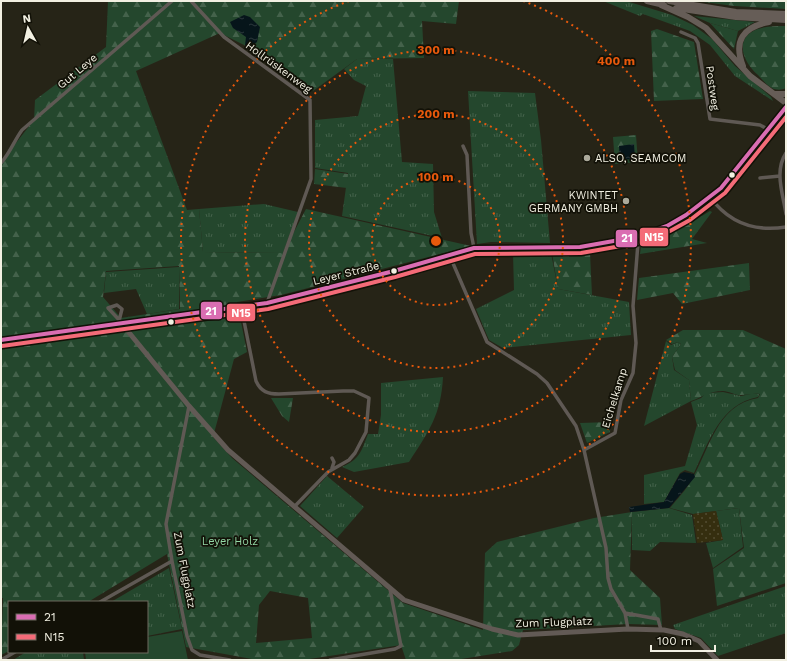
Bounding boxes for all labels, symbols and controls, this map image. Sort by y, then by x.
north arrow [8,8,48,48]
text: N [22,12,32,26]
street label: Hollrüskenweg [243,39,314,96]
text: 300 m [417,43,455,57]
street label: Gut Leye [55,51,100,92]
text: 400 m [597,54,635,68]
street label: Postweg [703,65,722,111]
text: 200 m [417,107,455,121]
place label: ALSO, SEAMCOM [595,152,686,165]
marker: ALSO, SEAMCOM [582,153,592,163]
text: 100 m [418,170,454,184]
unlabelled marker [727,170,737,180]
place label: KWINTET GERMANY GMBH [529,189,618,215]
marker: KWINTET GERMANY GMBH [621,196,631,206]
line badge: N15 [639,227,669,247]
line badge: 21 [615,229,638,248]
text: N15 [644,231,664,244]
text: 21 [621,232,633,245]
centre of rings [429,234,443,248]
street label: Leyer Straße [312,259,381,288]
unlabelled marker [389,266,399,276]
line badge: 21 [200,301,223,320]
line badge: N15 [226,303,256,322]
text: 21 [205,305,217,318]
text: N15 [231,307,251,320]
unlabelled marker [166,317,176,327]
street label: Eichelkamp [599,366,630,430]
street label: Zum Flugplatz [171,531,198,609]
park label: Leyer Holz [202,535,258,548]
legend [8,601,148,653]
text: 21 [44,610,56,624]
street label: Zum Flugplatz [515,615,593,630]
scale bar [651,627,715,653]
text: N15 [44,630,64,644]
text: 100 m [657,634,692,648]

